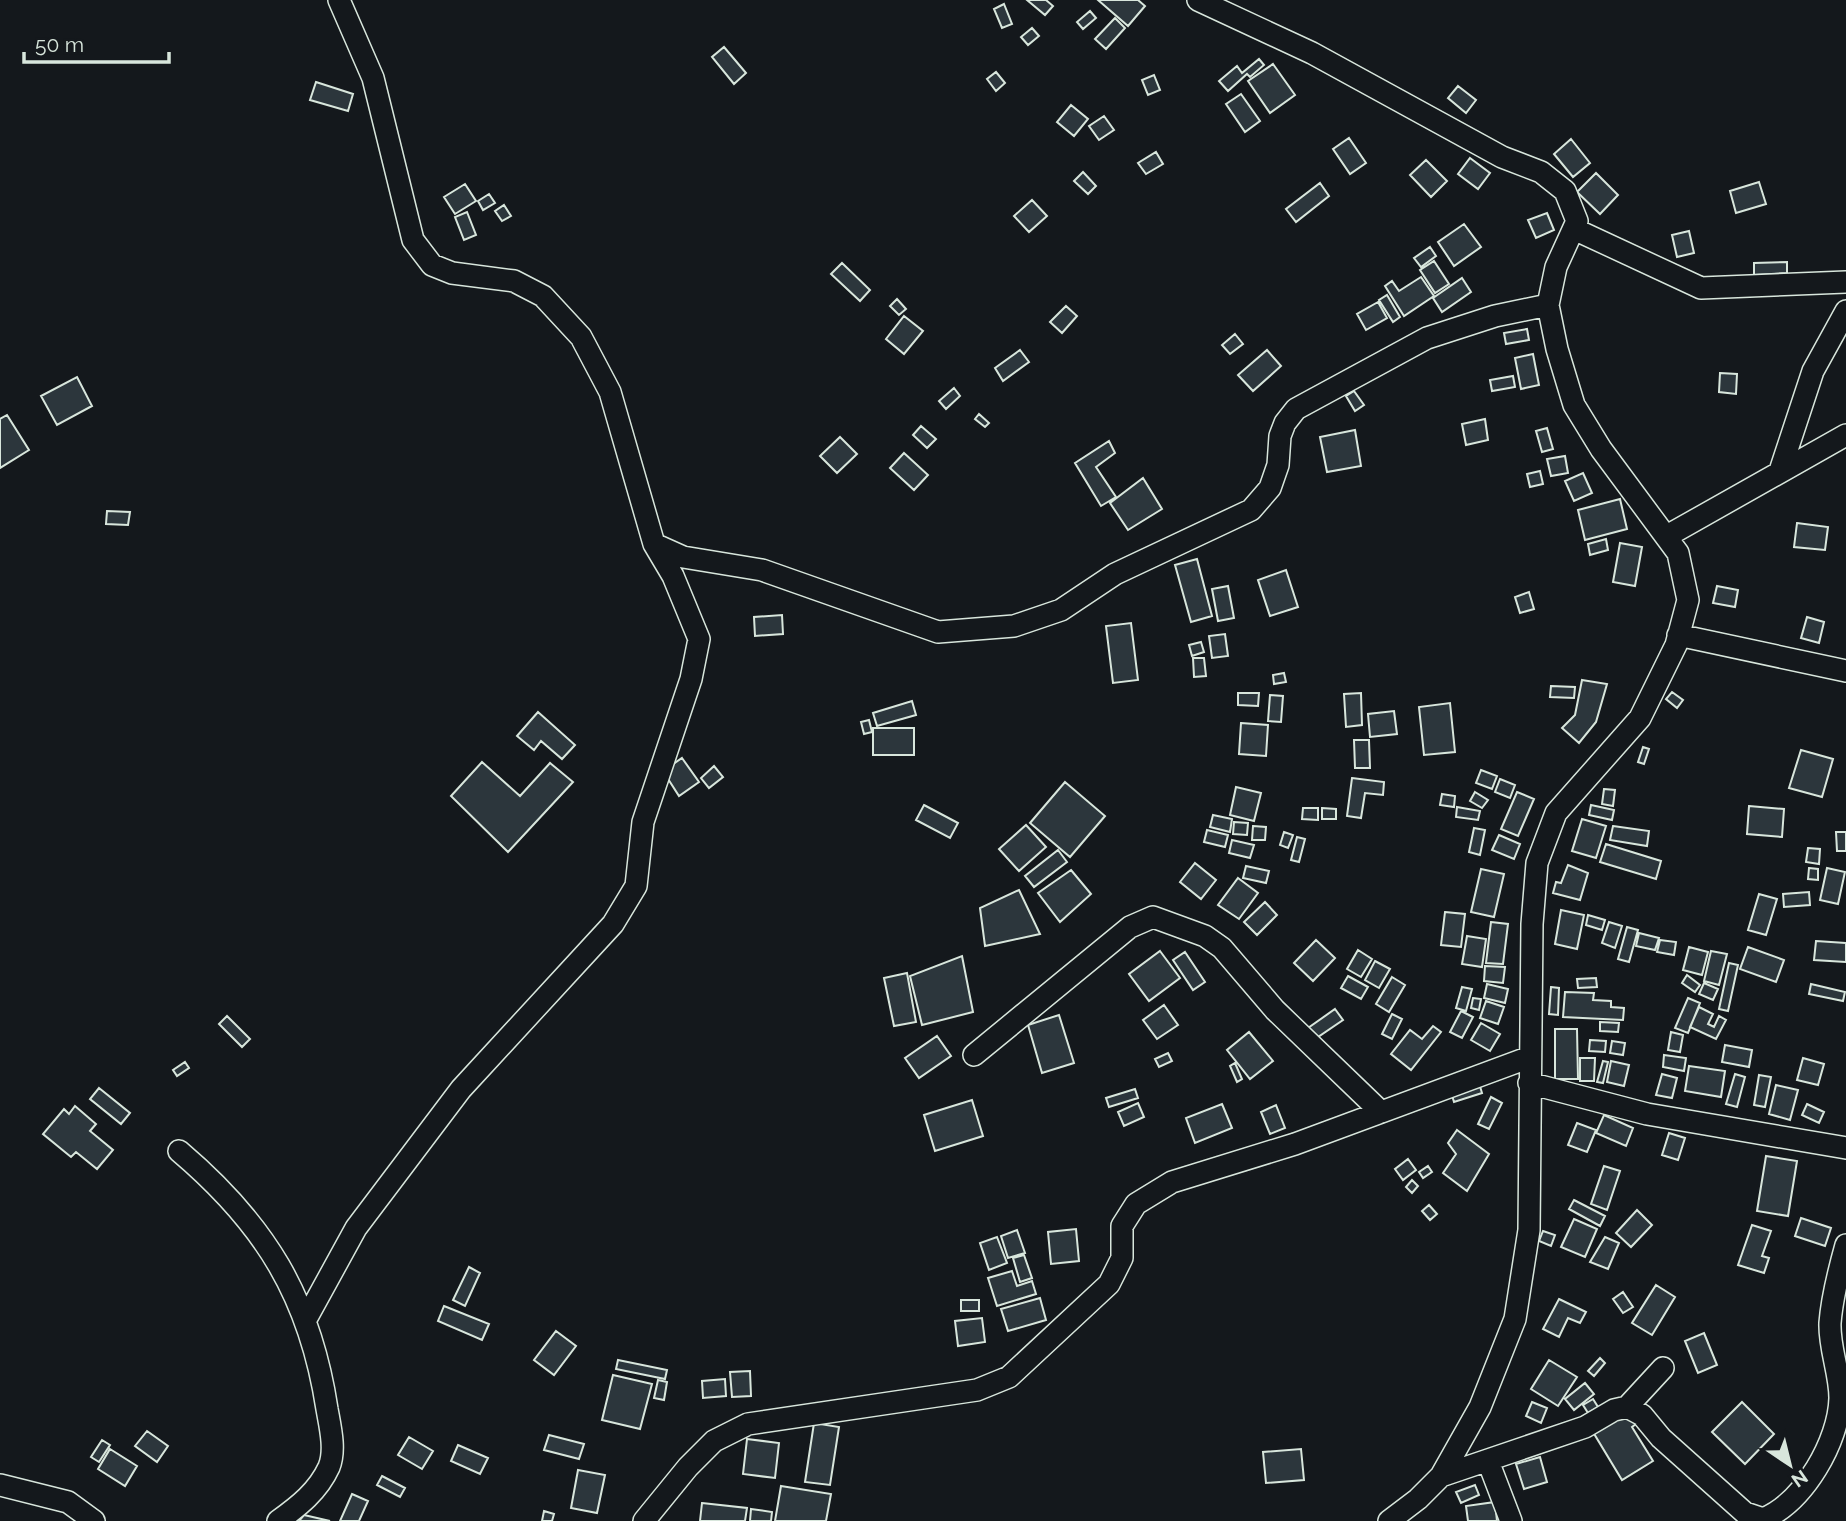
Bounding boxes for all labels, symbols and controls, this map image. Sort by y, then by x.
scale bar [24,21,170,65]
text: 50 m [35,32,84,57]
north arrow [1755,1430,1825,1500]
text: N [1788,1466,1812,1492]

